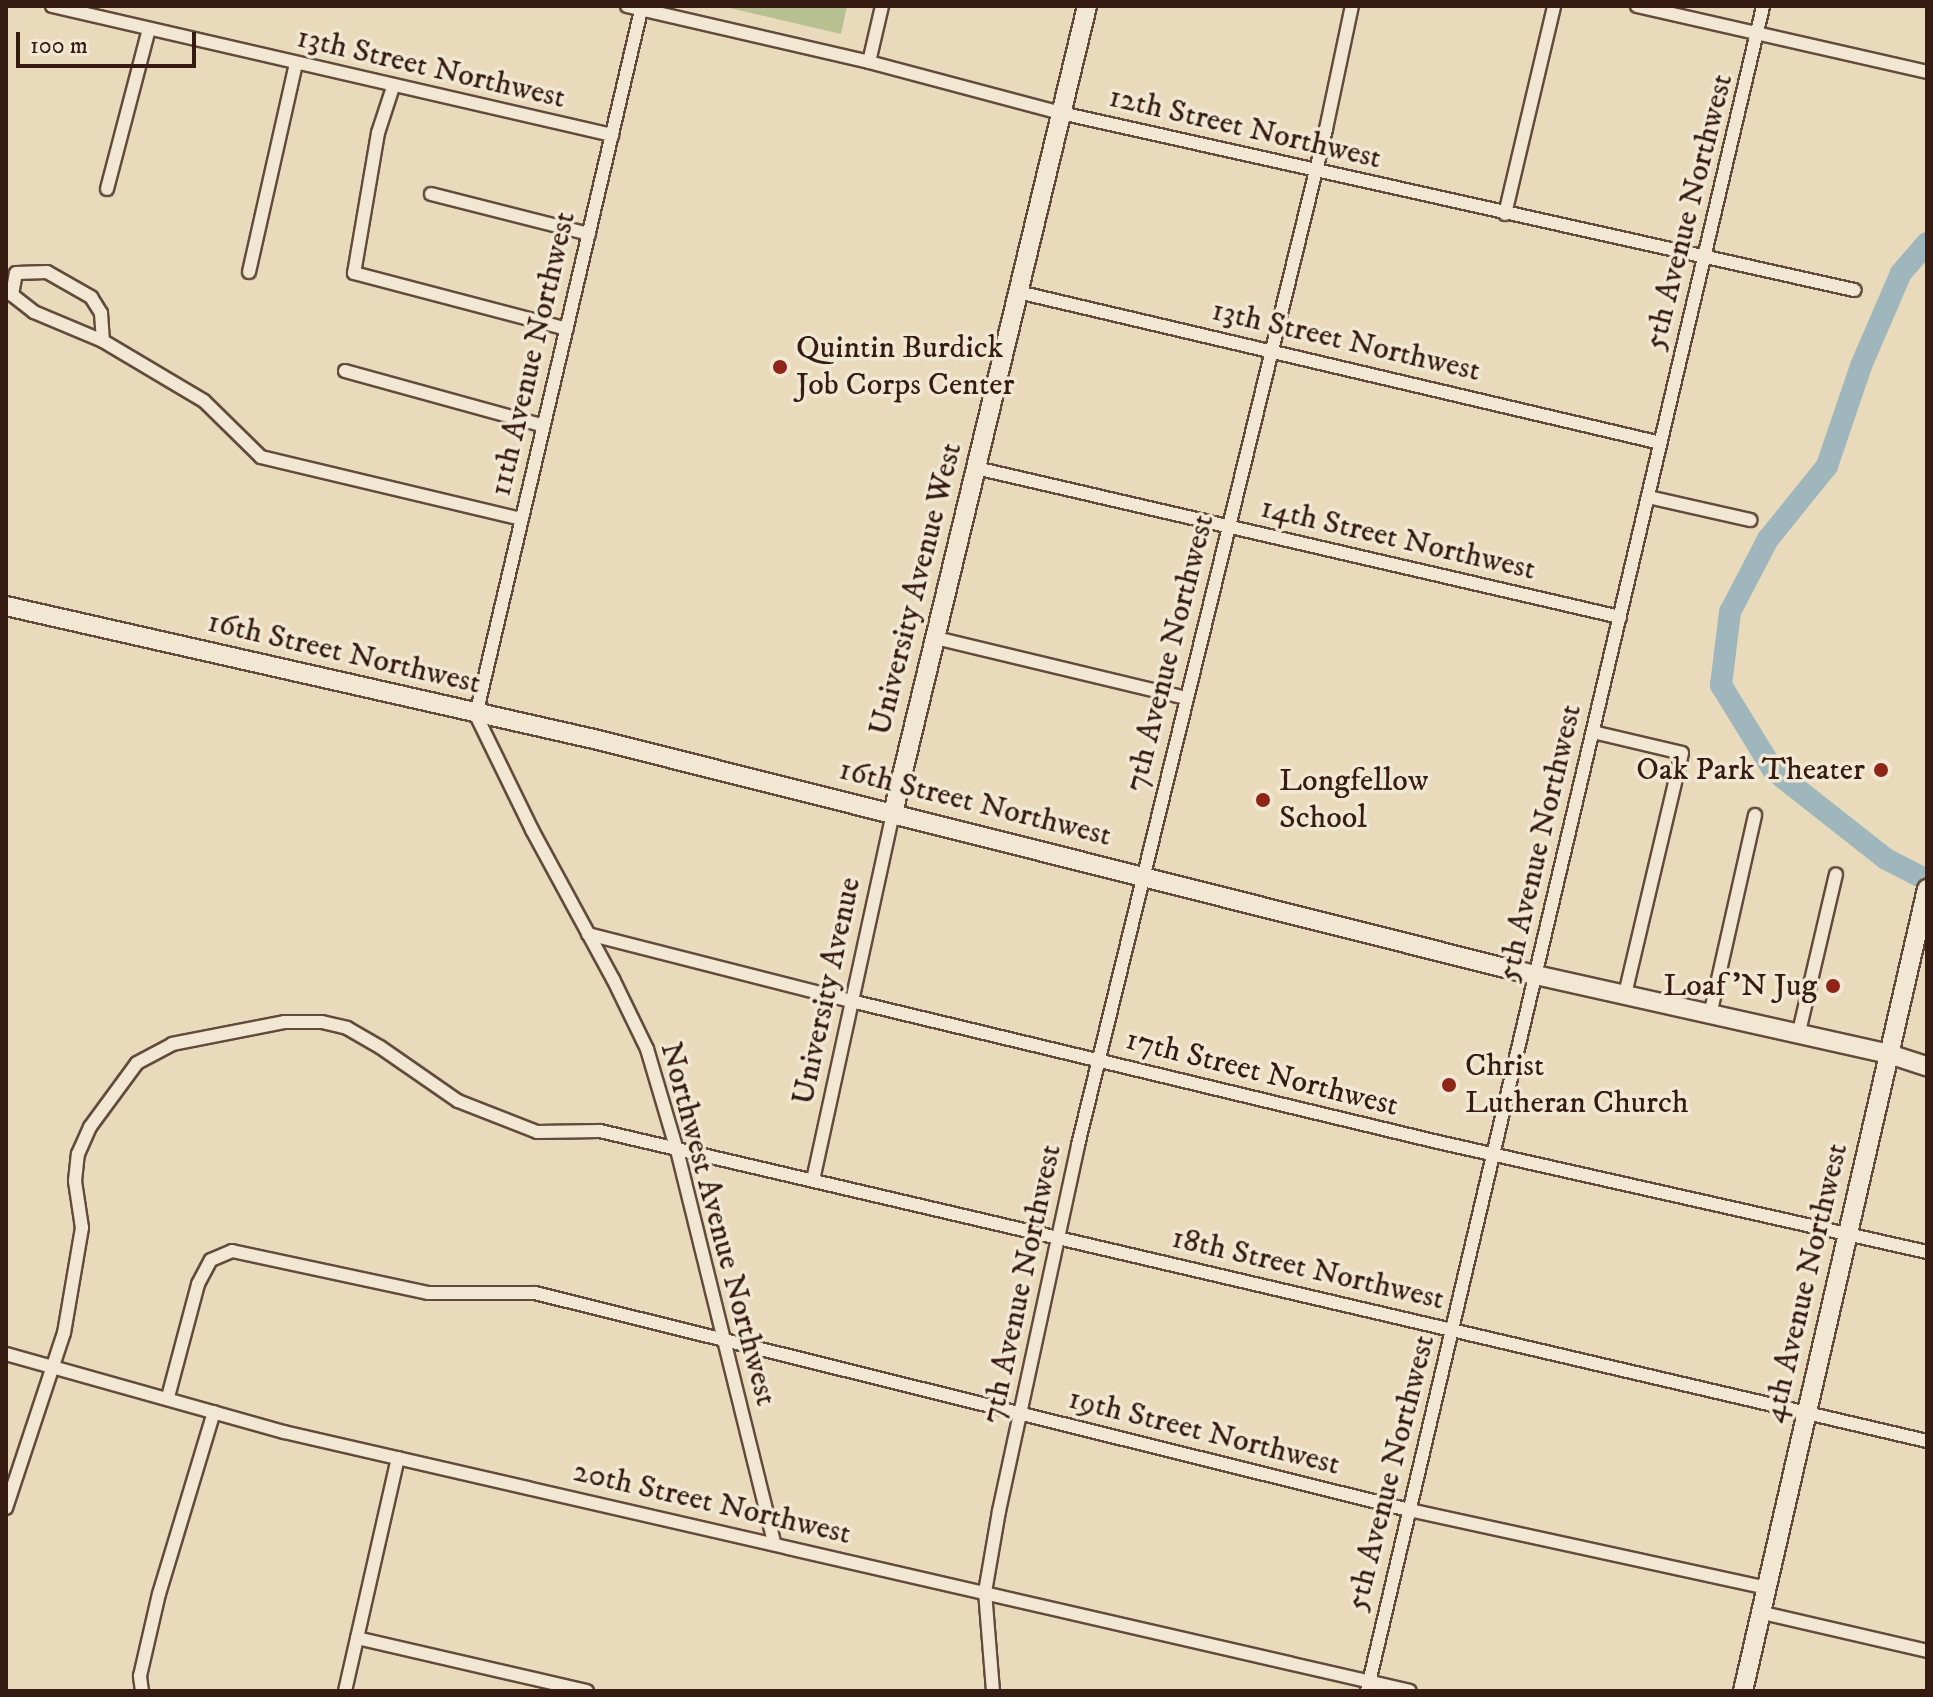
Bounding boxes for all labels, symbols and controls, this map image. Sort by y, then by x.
scale bar [20,16,200,66]
street label: 13th Street Northwest [293,18,569,118]
text: 100 m [30,31,88,61]
street label: 5th Avenue Northwest [1636,70,1742,354]
street label: 12th Street Northwest [1105,78,1385,178]
street label: 11th Avenue Northwest [482,208,584,500]
street label: 13th Street Northwest [1208,291,1484,391]
place label: Quintin Burdick Job Corps Center [796,330,1014,405]
marker: Quintin Burdick Job Corps Center [771,358,789,376]
street label: University Avenue West [861,439,971,739]
street label: 14th Street Northwest [1257,489,1539,589]
street label: 7th Avenue Northwest [1117,510,1223,796]
street label: 16th Street Northwest [204,603,484,703]
street label: 5th Avenue Northwest [1489,701,1591,985]
street label: 16th Street Northwest [835,751,1115,855]
place label: Oak Park Theater [1636,751,1865,789]
marker: Oak Park Theater [1872,761,1890,779]
place label: Longfellow School [1279,763,1428,838]
marker: Longfellow School [1254,791,1272,809]
street label: University Avenue [784,874,870,1108]
place label: Loaf 'N Jug [1663,967,1817,1005]
marker: Loaf 'N Jug [1824,977,1842,995]
street label: 17th Street Northwest [1122,1021,1402,1125]
street label: Northwest Avenue Northwest [651,1038,785,1410]
place label: Christ Lutheran Church [1465,1048,1688,1123]
marker: Christ Lutheran Church [1440,1076,1458,1094]
street label: 4th Avenue Northwest [1755,1139,1857,1427]
street label: 7th Avenue Northwest [974,1141,1070,1427]
street label: 18th Street Northwest [1168,1219,1448,1319]
street label: 5th Avenue Northwest [1338,1331,1444,1615]
street label: 19th Street Northwest [1064,1380,1344,1484]
street label: 20th Street Northwest [569,1452,855,1554]

